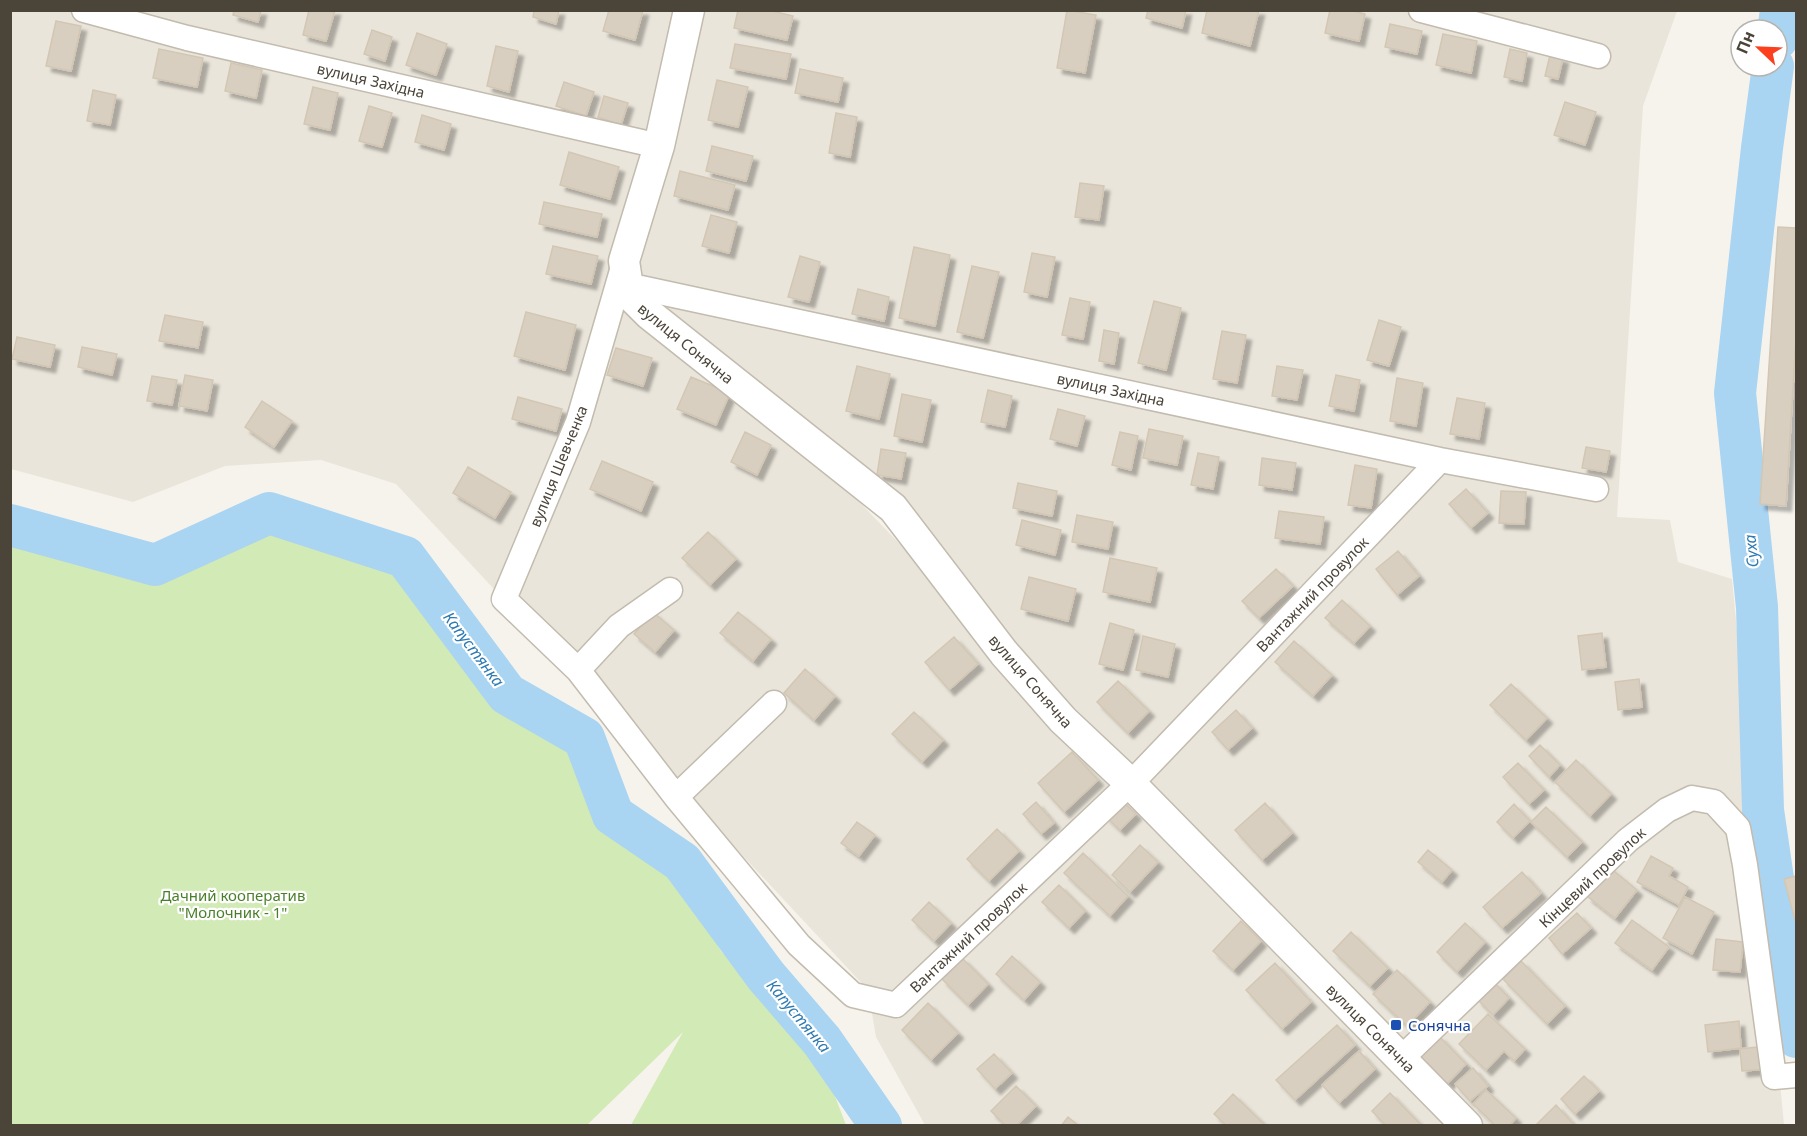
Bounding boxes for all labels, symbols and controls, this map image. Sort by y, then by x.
north arrow [1729,18,1789,78]
text: Пн [1731,27,1760,57]
street label: вулиця Західна [315,58,427,102]
street label: вулиця Сонячна [634,298,738,388]
street label: вулиця Західна [1055,368,1167,410]
street label: вулиця Шевченка [524,402,592,530]
street label: Вантажний провулок [1252,532,1373,656]
water label: Суха [1738,533,1764,569]
water label: Капустянка [438,607,510,691]
street label: вулиця Сонячна [985,630,1077,732]
street label: Кінцевий провулок [1534,822,1650,932]
street label: Вантажний провулок [905,877,1031,997]
park label: Дачний кооператив "Молочник - 1" [161,885,305,922]
water label: Капустянка [762,975,836,1057]
street label: вулиця Сонячна [1322,979,1420,1077]
place label: Сонячна [1408,1015,1471,1035]
marker: Сонячна [1389,1018,1403,1032]

